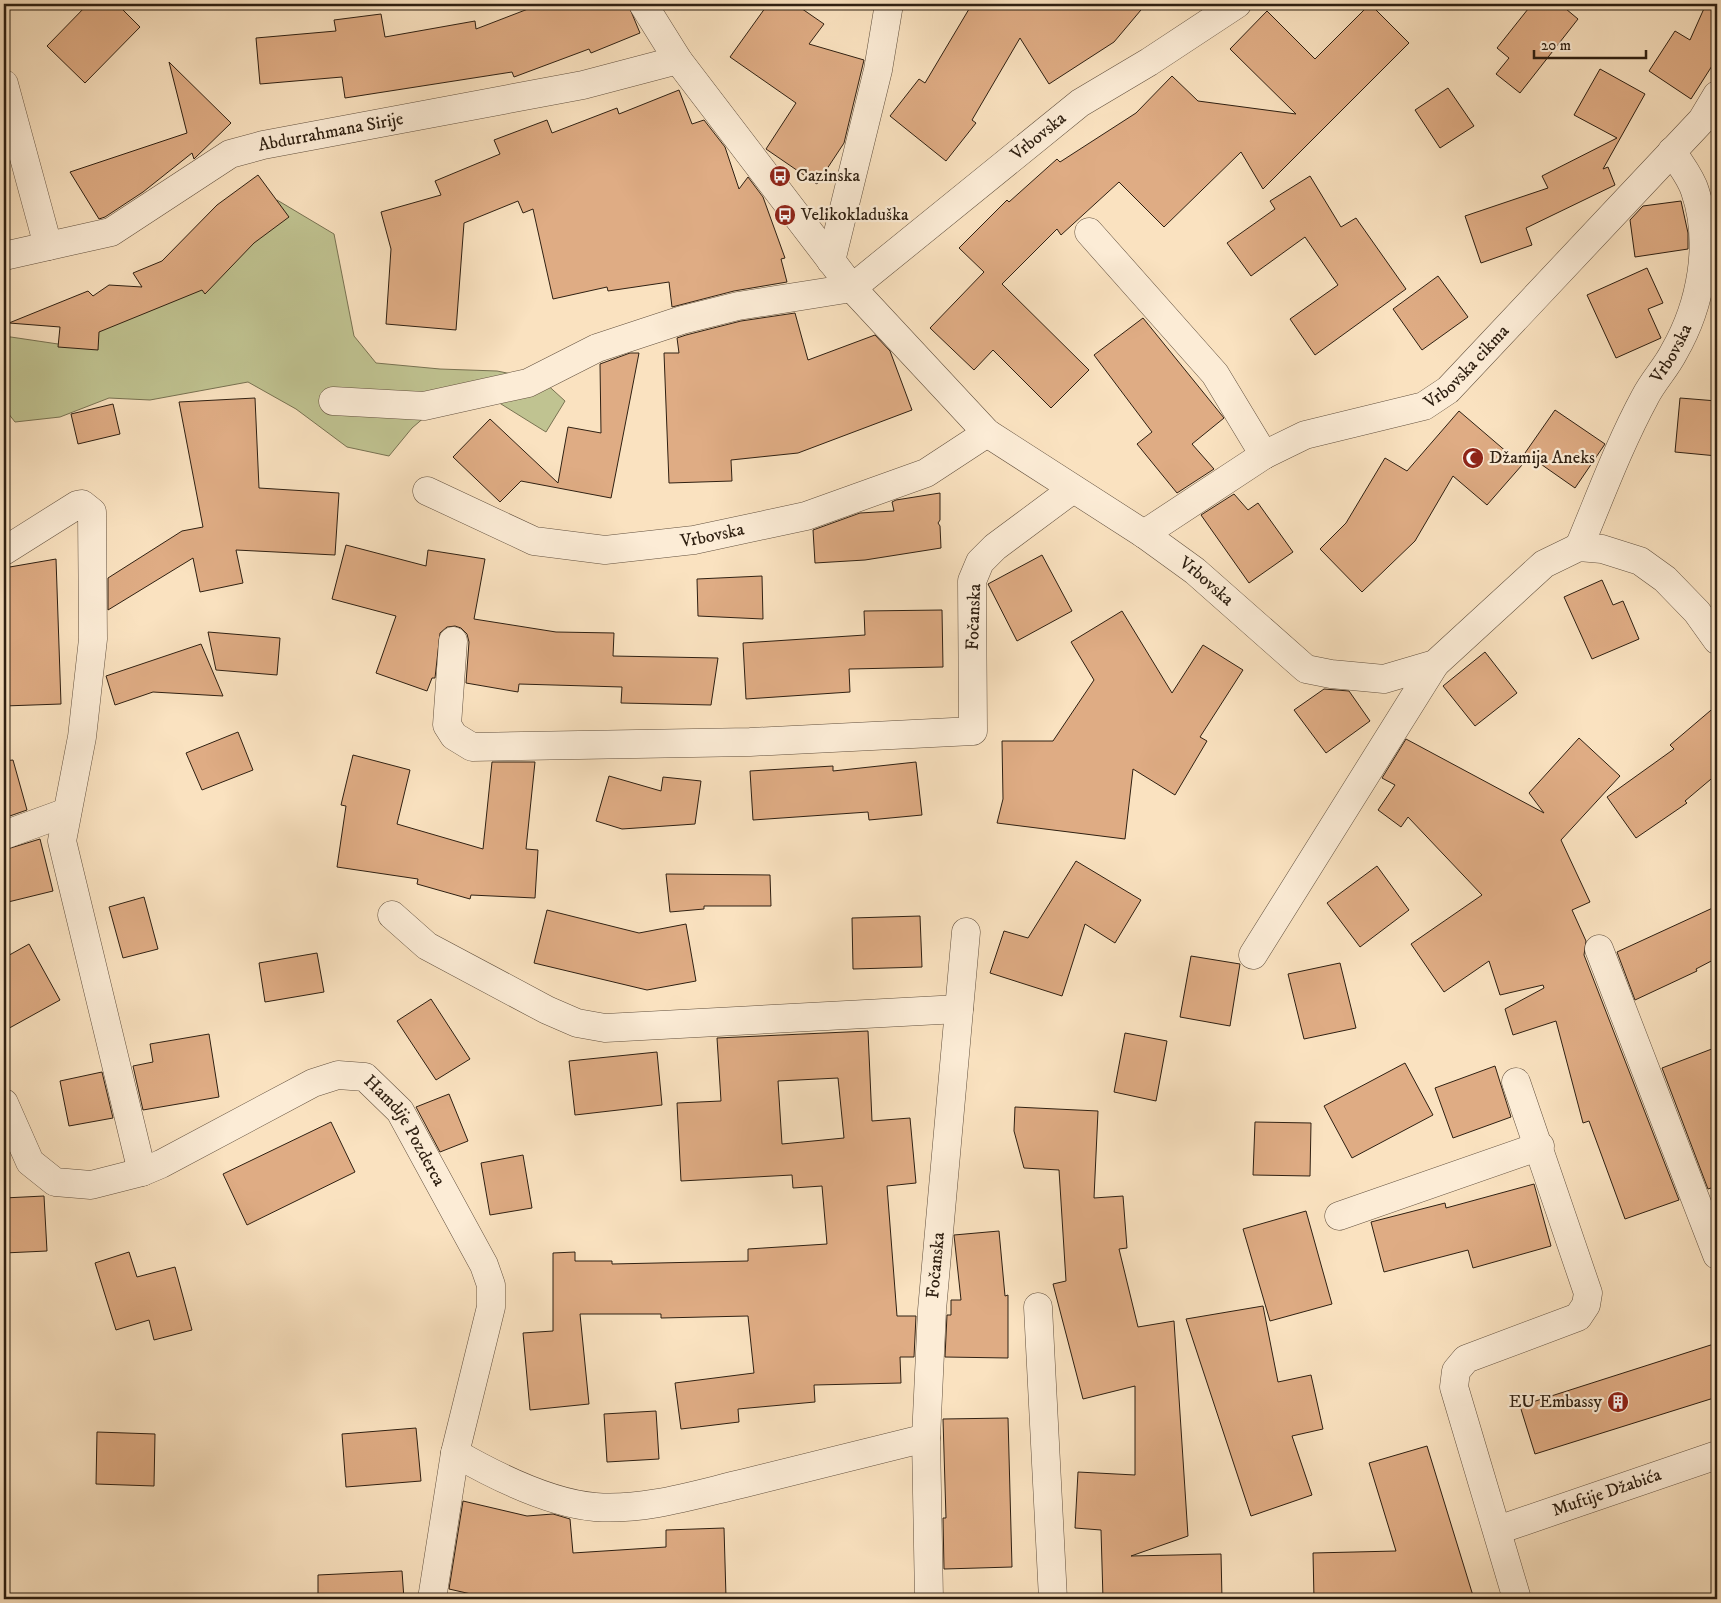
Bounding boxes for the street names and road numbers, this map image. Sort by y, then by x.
street label: Vrbovska [1006,107,1071,166]
street label: Abdurrahmana Sirije [256,108,405,157]
street label: Vrbovska cikma [1419,320,1514,414]
street label: Vrbovska [1645,321,1697,388]
street label: Vrbovska [678,518,747,553]
street label: Vrbovska [1174,551,1238,611]
street label: Fočanska [962,583,986,651]
street label: Hamdije Pozderca [359,1071,450,1190]
street label: Fočanska [922,1231,950,1300]
street label: Muftije Džabića [1549,1464,1665,1522]

